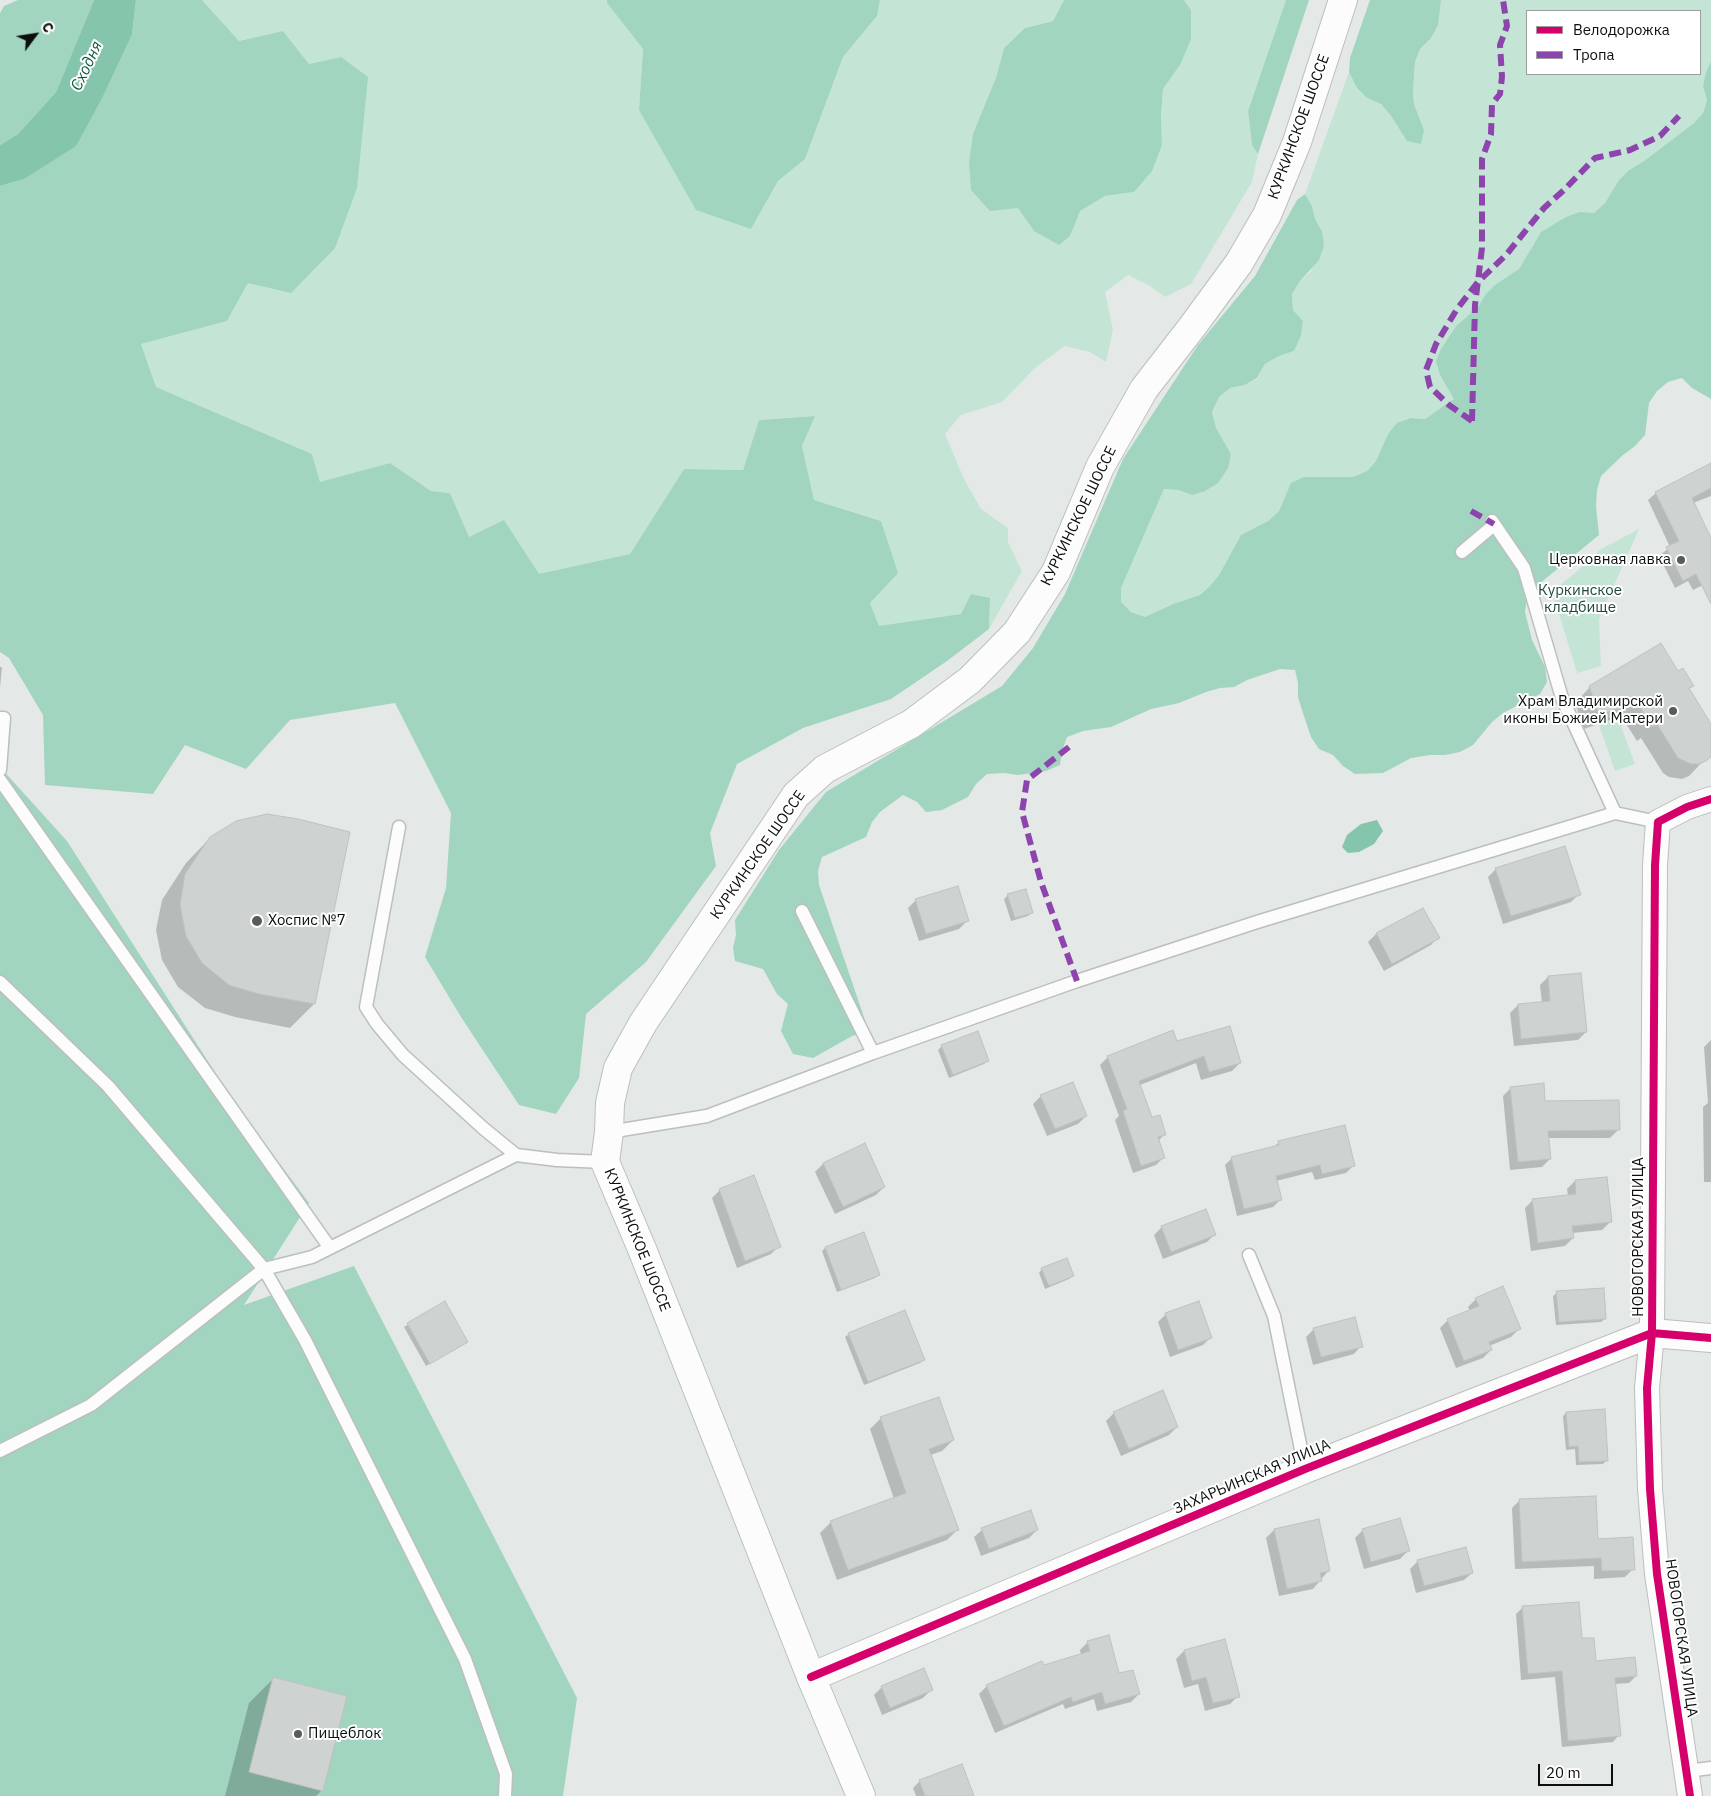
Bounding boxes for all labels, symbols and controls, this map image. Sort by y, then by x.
north arrow [10,10,60,60]
legend [1526,10,1701,75]
text: С [38,19,58,36]
text: Велодорожка [1573,20,1670,39]
water label: Сходня [67,38,107,94]
text: Тропа [1573,45,1615,64]
street label: КУРКИНСКОЕ ШОССЕ [1264,52,1334,202]
street label: КУРКИНСКОЕ ШОССЕ [1037,443,1121,589]
place label: Церковная лавка [1549,551,1671,569]
marker: Церковная лавка [1675,554,1687,566]
park label: Куркинское кладбище [1538,582,1622,617]
place label: Храм Владимирской иконы Божией Матери [1503,693,1663,728]
marker: Храм Владимирской иконы Божией Матери [1667,705,1679,717]
street label: КУРКИНСКОЕ ШОССЕ [707,787,809,923]
place label: Хоспис №7 [268,912,346,930]
marker: Хоспис №7 [250,914,264,928]
street label: НОВОГОРСКАЯ УЛИЦА [1630,1157,1648,1317]
street label: КУРКИНСКОЕ ШОССЕ [600,1166,674,1314]
street label: ЗАХАРЬИНСКАЯ УЛИЦА [1171,1436,1333,1518]
street label: НОВОГОРСКАЯ УЛИЦА [1661,1558,1701,1718]
place label: Пищеблок [308,1725,381,1743]
marker: Пищеблок [292,1728,304,1740]
scale bar [1541,1754,1616,1786]
text: 20 m [1546,1763,1581,1782]

